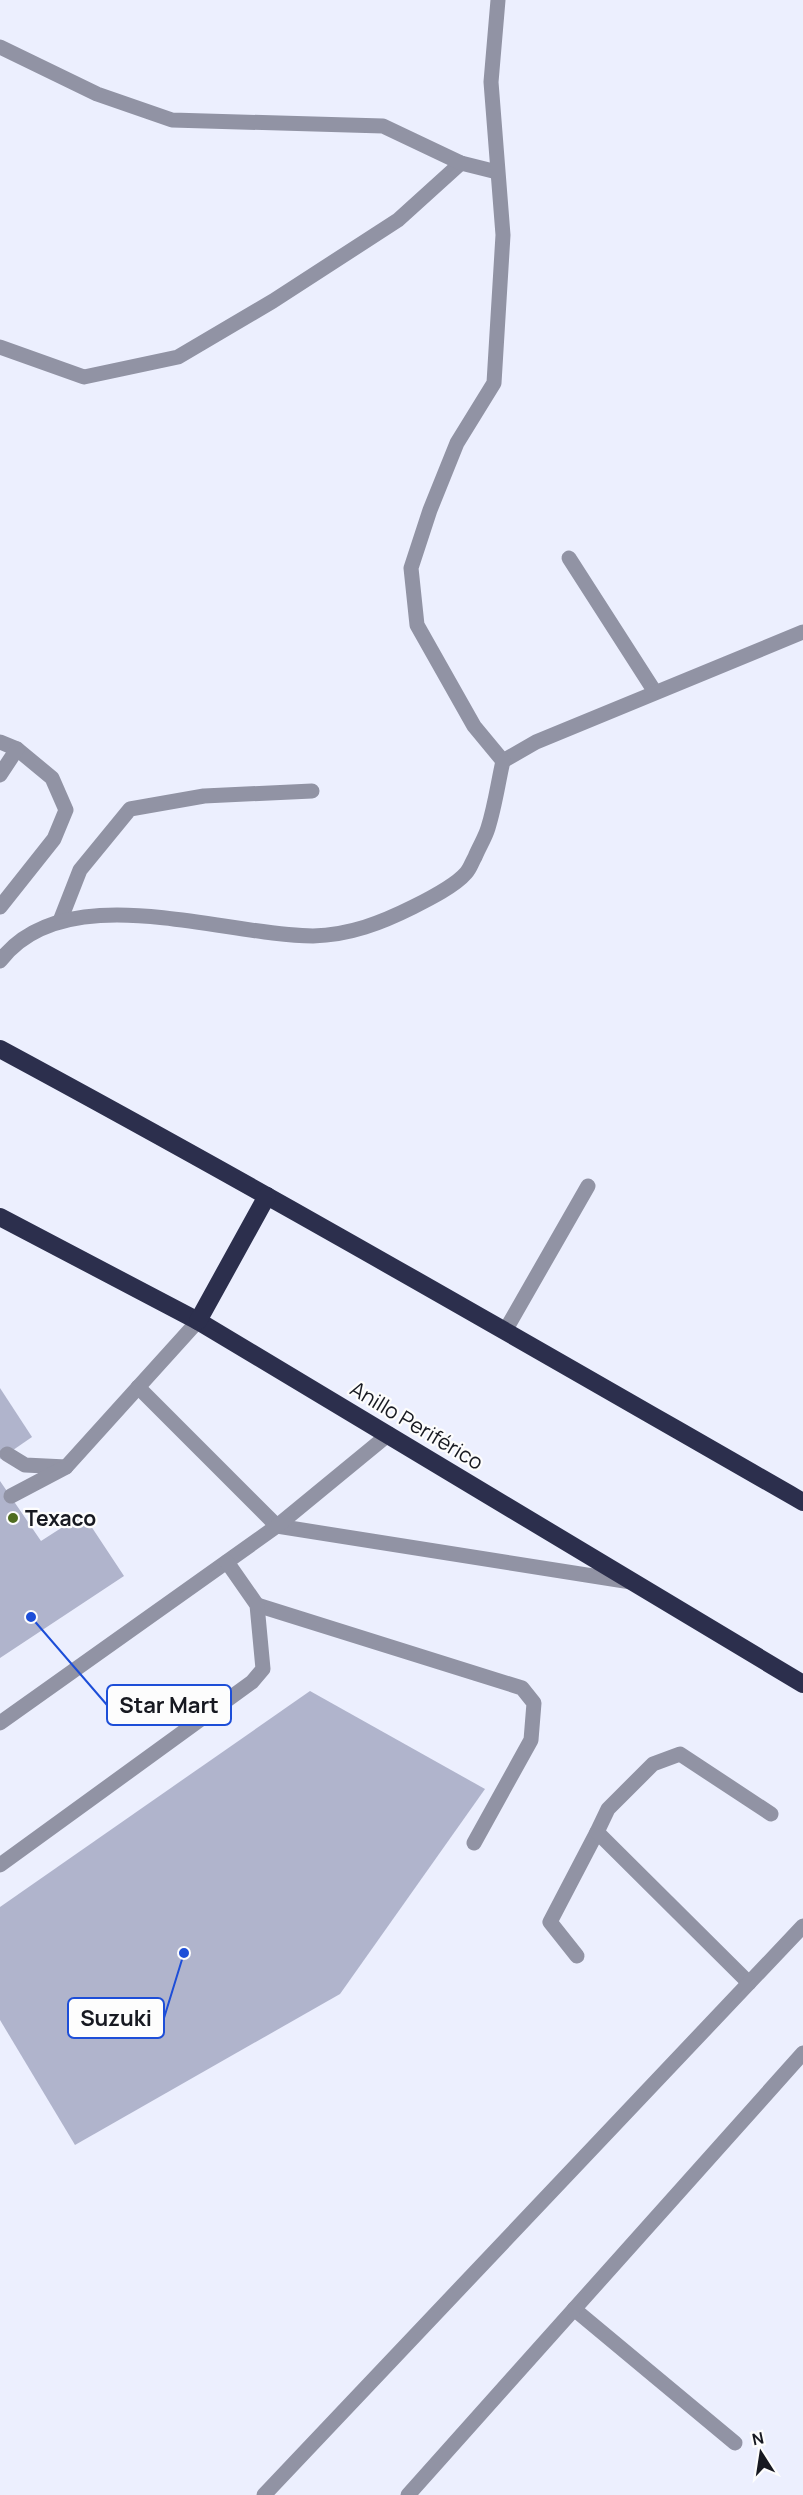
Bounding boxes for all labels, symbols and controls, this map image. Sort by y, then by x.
street label: Anillo Periférico [345,1374,489,1476]
place label: Texaco [25,1504,96,1532]
marker: Texaco [6,1511,20,1525]
callout: Star Mart [107,1685,231,1725]
text: Star Mart [119,1690,219,1720]
callout: Suzuki [68,1998,164,2038]
text: Suzuki [80,2003,152,2033]
north arrow [731,2423,791,2483]
text: N [750,2426,766,2450]

